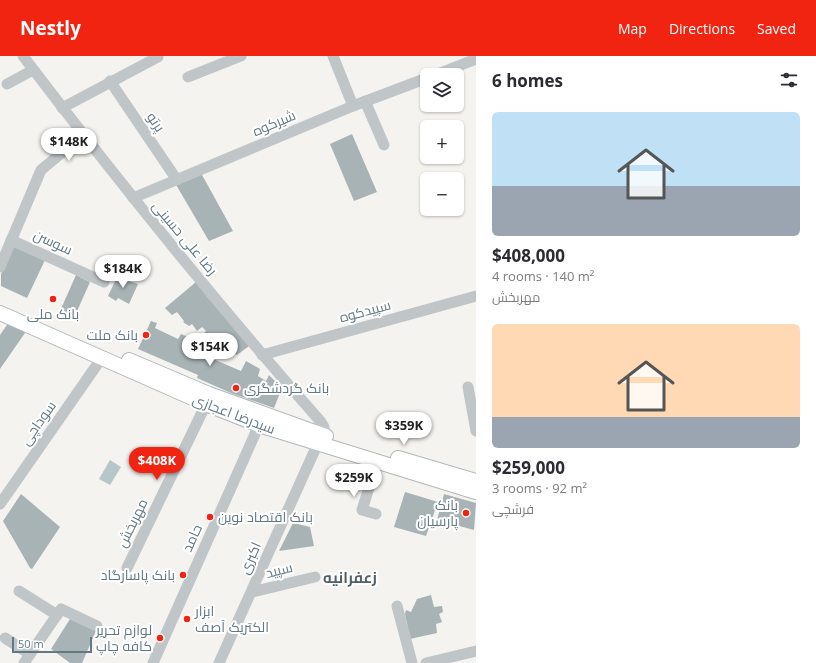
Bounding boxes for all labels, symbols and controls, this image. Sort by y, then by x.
text: Nestly [20,15,81,41]
text: Map [618,19,647,38]
text: Directions [669,19,735,38]
text: Saved [757,19,796,38]
map controls [420,68,464,216]
button: layers [420,68,464,112]
text: 6 homes [492,69,563,92]
icon: filters [778,69,800,91]
street label: شیرکوه [249,105,298,140]
street label: پرتو [142,108,170,136]
button: + [420,120,464,164]
pin: $148K [41,128,97,162]
text: $148K [50,132,88,150]
icon: home [610,138,682,210]
button: − [420,172,464,216]
street label: رضا علی حسینی [149,196,222,279]
street label: سوسن [31,224,76,259]
text: $408,000 [492,244,565,267]
pin: $184K [95,255,151,289]
text: $184K [104,259,142,277]
text: 4 rooms · 140 m² [492,267,594,285]
text: مهربخش [492,288,540,306]
marker: بانک ملی [48,294,58,304]
street label: سپیدکوه [337,295,393,327]
place label: بانک ملی [27,304,79,323]
place label: بانک ملت [87,325,138,344]
marker: بانک ملت [141,330,151,340]
pin: $154K [182,333,238,367]
text: $154K [191,337,229,355]
icon: home [610,350,682,422]
place label: بانک گردشگری [244,378,329,397]
marker: بانک گردشگری [231,383,241,393]
street label: سیدرضا اعجازی [190,389,278,438]
street label: سوداچی [15,397,61,449]
pin: $359K [376,412,432,446]
text: $359K [385,416,423,434]
pin: $408K [129,447,185,481]
text: $408K [138,451,176,469]
text: $259,000 [492,456,565,479]
pin: $259K [326,464,382,498]
text: $259K [335,468,373,486]
text: 3 rooms · 92 m² [492,479,587,497]
street label: مهربخش [112,495,152,550]
place label: بانک پارسیان [417,495,458,531]
text: فرشچی [492,500,534,518]
place label: بانک اقتصاد نوین [218,507,313,526]
marker: بانک پارسیان [461,508,471,518]
marker: بانک اقتصاد نوین [205,512,215,522]
street label: حامد [177,521,206,555]
street label: اکبری [234,539,265,577]
street label: سپید [263,557,295,583]
place label: بانک پاسارگاد [101,565,175,585]
district label: زعفرانیه [323,567,377,587]
marker: بانک پاسارگاد [178,570,188,580]
place label: ابزار الکتریک آصف [194,601,269,636]
marker: ابزار الکتریک آصف [182,614,192,624]
place label: لوازم تحریر کافه چاپ [95,620,152,656]
marker: لوازم تحریر کافه چاپ [155,633,165,643]
scale bar [12,635,92,654]
text: 50 m [18,636,44,651]

